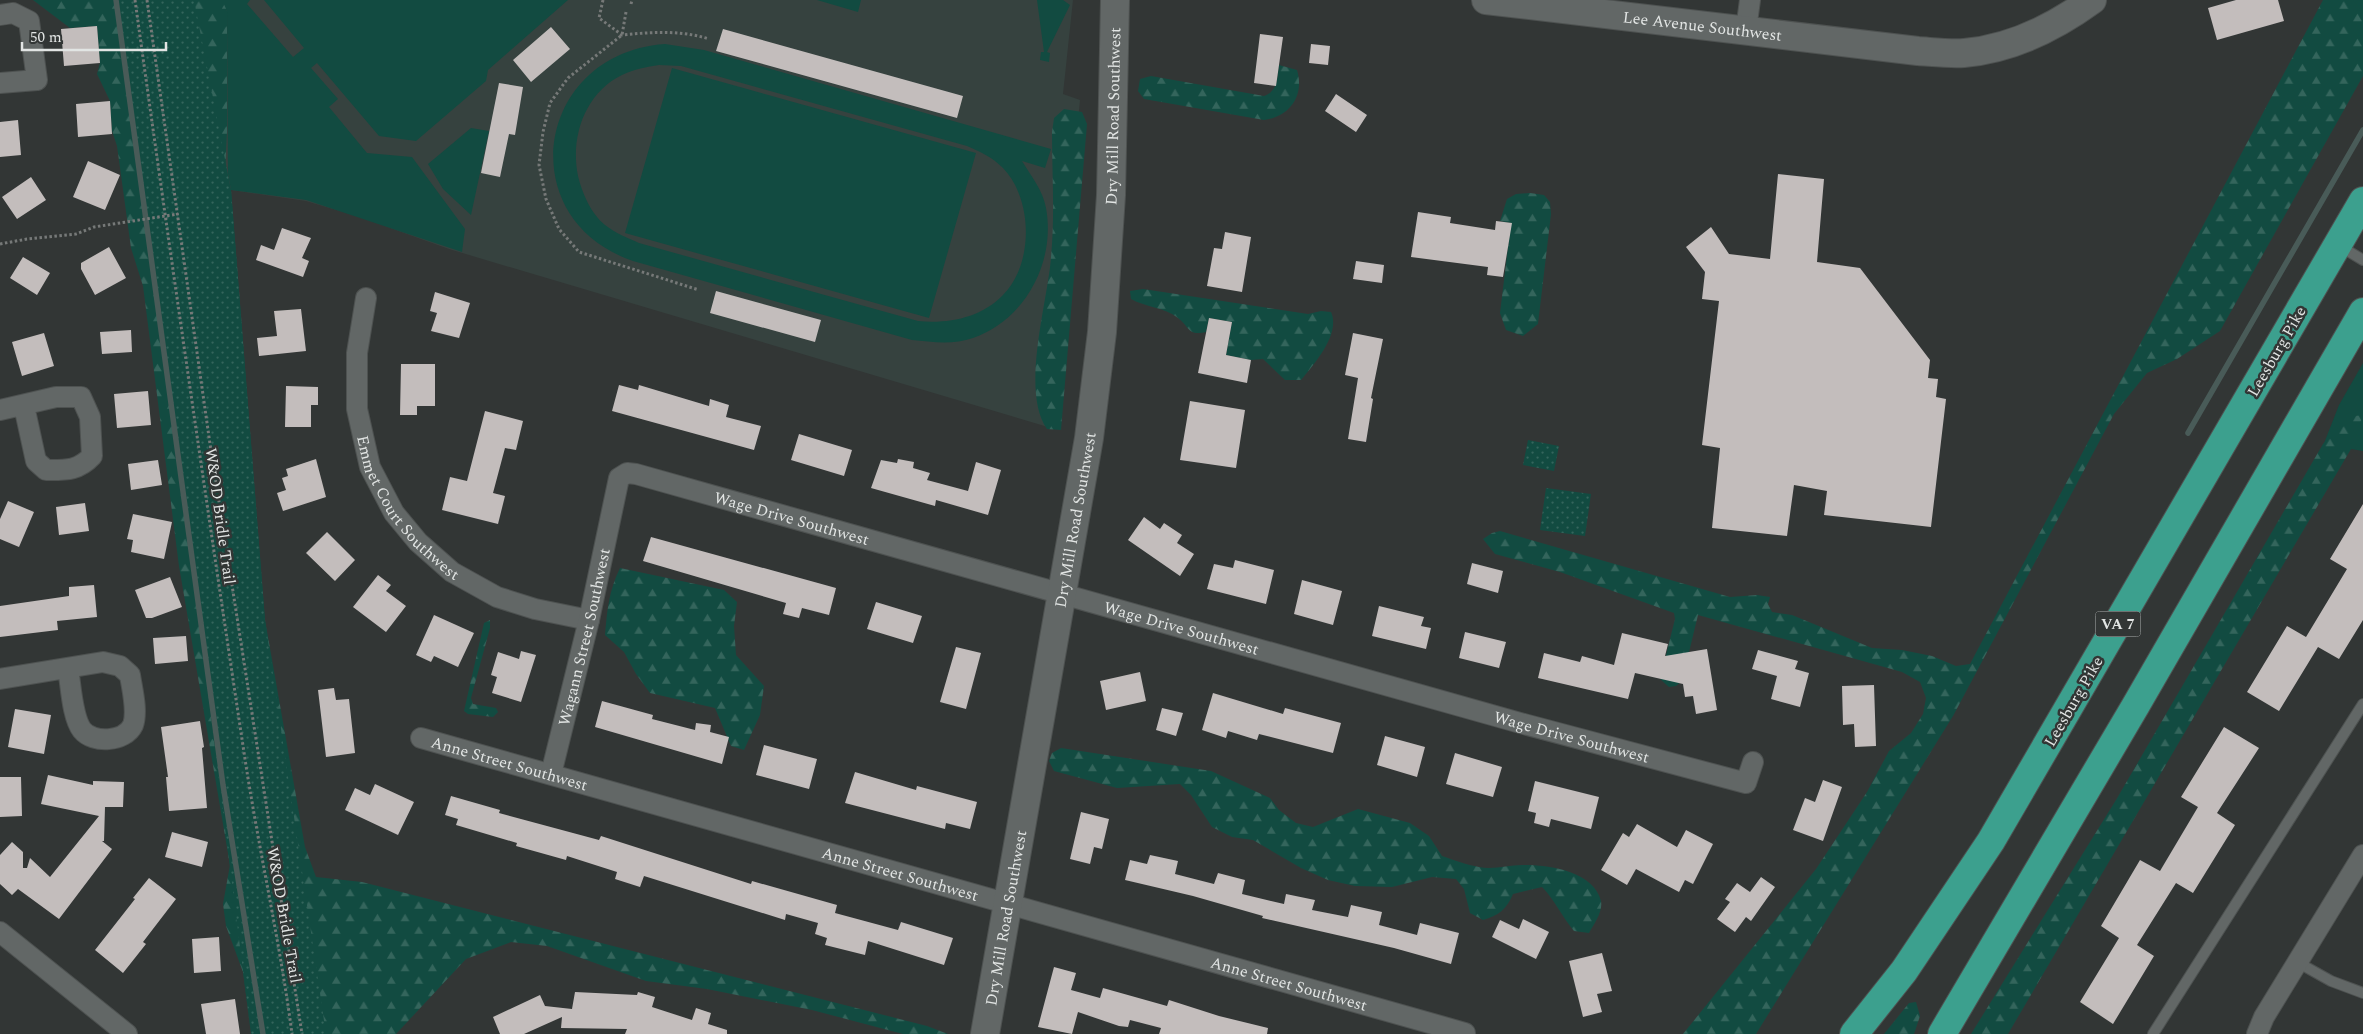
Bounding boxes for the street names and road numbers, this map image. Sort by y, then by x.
street label: Lee Avenue Southwest [1622,5,1784,48]
street label: Dry Mill Road Southwest [1099,27,1127,206]
street label: Leesburg Pike [2241,302,2312,401]
street label: Dry Mill Road Southwest [1049,430,1103,610]
street label: Emmet Court Southwest [350,433,464,587]
street label: W&OD Bridle Trail [199,446,241,586]
street label: Wage Drive Southwest [711,486,872,552]
street label: Wagann Street Southwest [552,546,617,728]
street label: Wage Drive Southwest [1101,595,1262,662]
road number: VA 7 [2096,612,2140,636]
street label: Leesburg Pike [2038,652,2109,751]
street label: Wage Drive Southwest [1491,705,1652,770]
street label: Anne Street Southwest [428,730,591,798]
street label: Dry Mill Road Southwest [979,828,1033,1008]
street label: Anne Street Southwest [819,841,981,908]
street label: W&OD Bridle Trail [260,845,308,985]
street label: Anne Street Southwest [1208,951,1370,1018]

